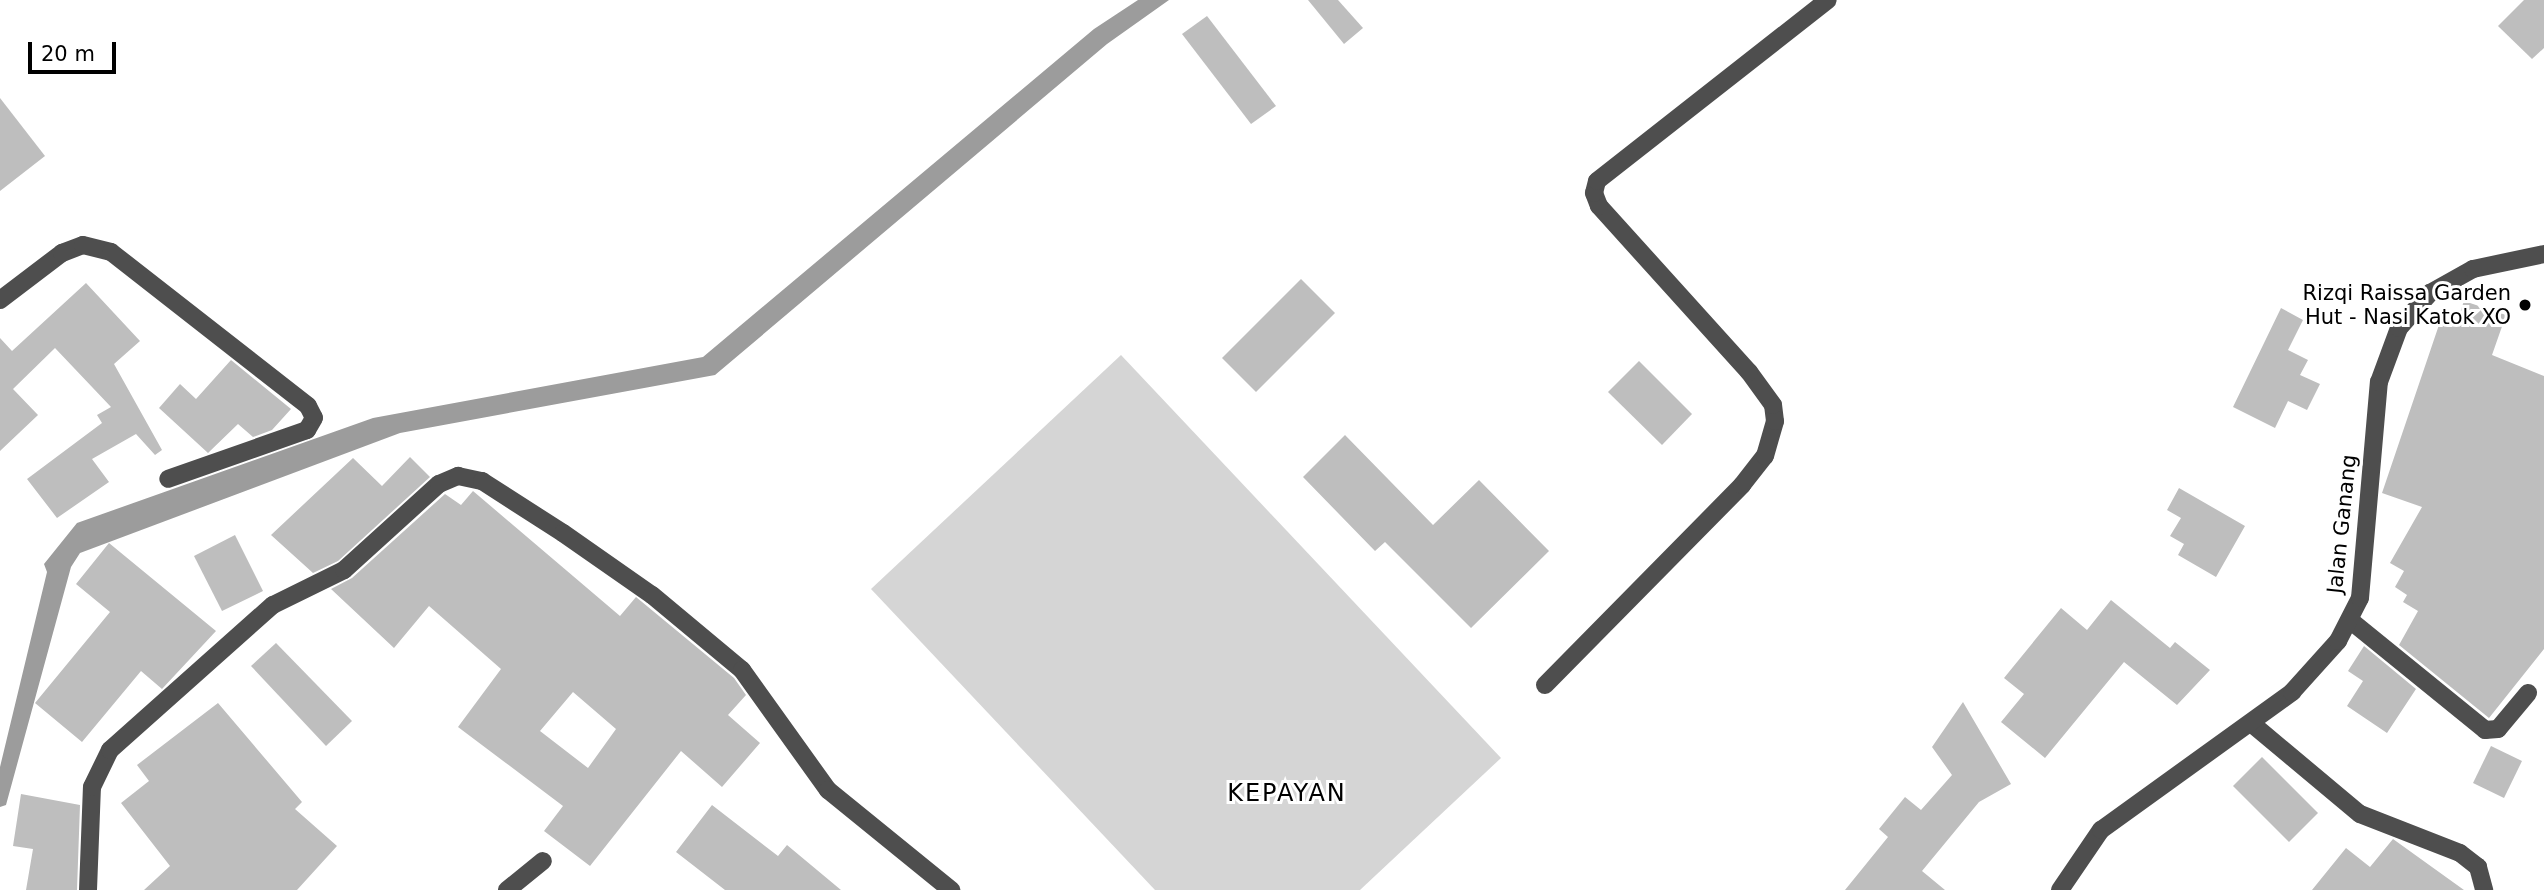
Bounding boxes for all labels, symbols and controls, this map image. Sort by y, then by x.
scale bar [32,28,119,72]
text: 20 m [41,42,95,66]
place label: Rizqi Raissa Garden Hut - Nasi Katok XO [2302,280,2511,330]
marker: Rizqi Raissa Garden Hut - Nasi Katok XO [2517,297,2533,313]
street label: Jalan Ganang [2322,453,2362,595]
district label: KEPAYAN [1228,780,1346,808]

